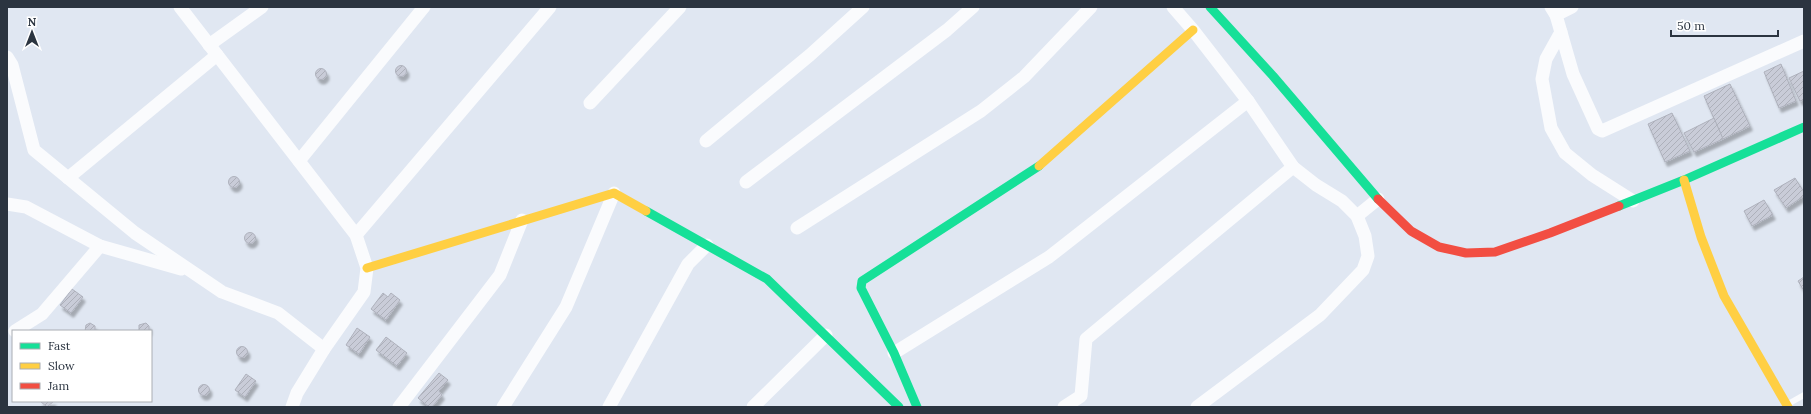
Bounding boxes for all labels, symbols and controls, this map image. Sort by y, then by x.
north arrow [12,12,52,52]
scale bar [1671,12,1778,38]
text: N [28,15,37,29]
text: 50 m [1677,18,1705,33]
legend [12,330,152,402]
text: Fast [48,338,71,353]
text: Slow [48,358,75,373]
text: Jam [47,378,69,393]

